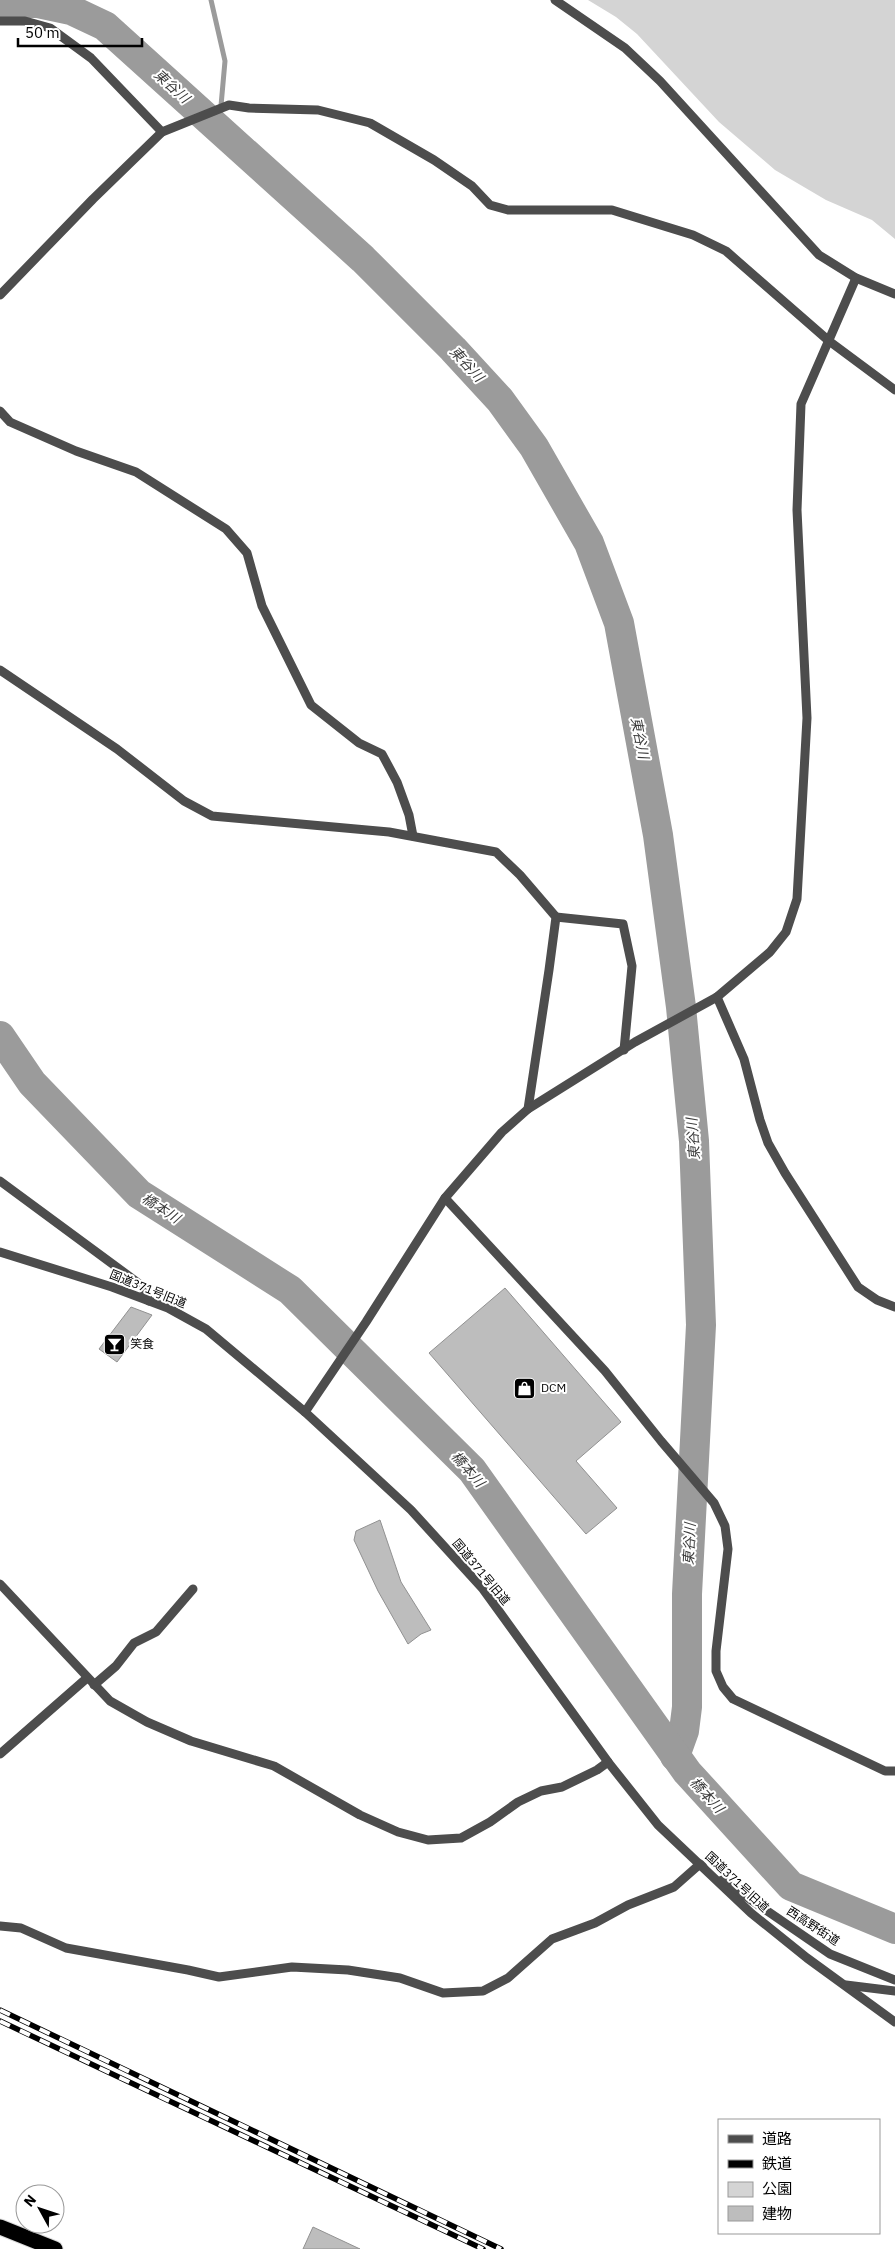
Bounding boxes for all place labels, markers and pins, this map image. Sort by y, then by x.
bar icon: 笑食 [102,1332,126,1356]
place label: 笑食 [130,1336,154,1351]
shop icon: DCM [513,1376,537,1400]
place label: DCM [541,1380,566,1395]

